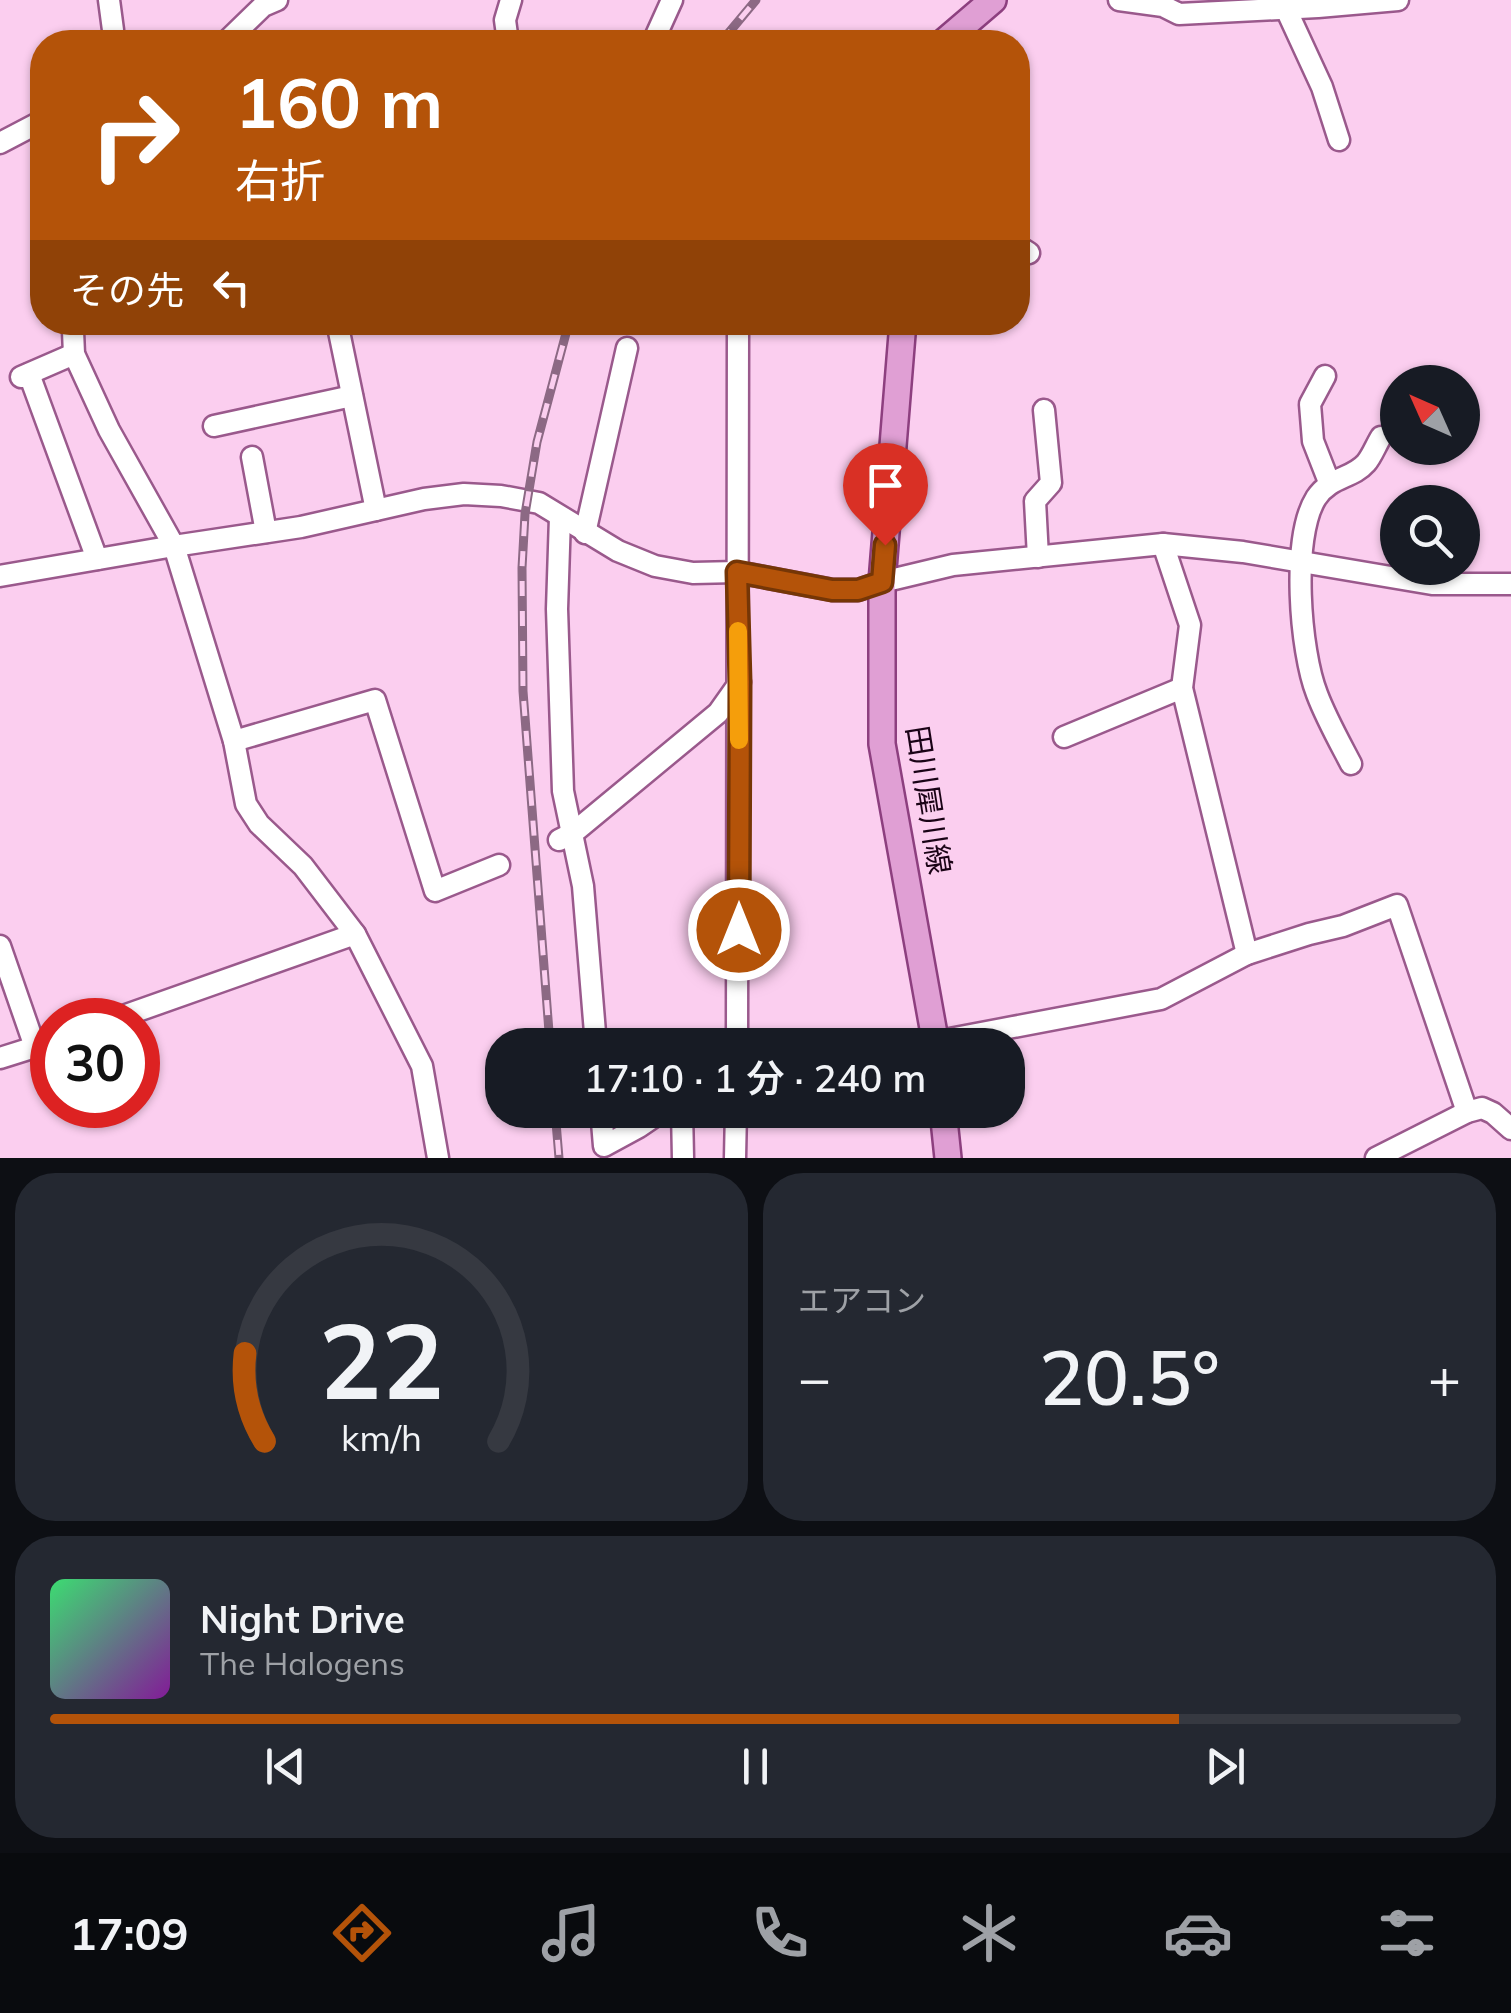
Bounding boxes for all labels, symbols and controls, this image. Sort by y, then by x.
text: 160 m [235,58,443,146]
icon: right [70,70,200,200]
text: 右折 [235,152,325,208]
icon: left [204,260,259,315]
text: その先 [70,266,184,314]
north arrow [1380,365,1480,465]
map controls [1380,365,1480,585]
pin [843,443,928,546]
icon: arrive [858,458,913,513]
button: search [1380,485,1480,585]
street label: 田川犀川線 [898,723,959,877]
position arrow [687,878,791,982]
speed limit sign: 30 [30,998,160,1128]
text: 17:10 · 1 分 · 240 m [584,1054,926,1102]
text: エアコン [798,1280,926,1320]
text: 22 [319,1294,444,1425]
text: 20.5° [1039,1330,1220,1424]
text: − [798,1343,831,1412]
text: + [1428,1343,1461,1412]
text: km/h [341,1415,422,1460]
text: Night Drive [200,1595,405,1643]
text: The Halogens [200,1643,405,1683]
icon: previous [258,1739,313,1794]
icon: pause [728,1739,783,1794]
icon: next [1198,1739,1253,1794]
icon: directions [327,1898,397,1968]
icon: music [536,1898,606,1968]
icon: phone [745,1898,815,1968]
icon: climate [954,1898,1024,1968]
icon: car [1163,1898,1233,1968]
icon: filters [1372,1898,1442,1968]
text: 17:09 [69,1905,189,1961]

